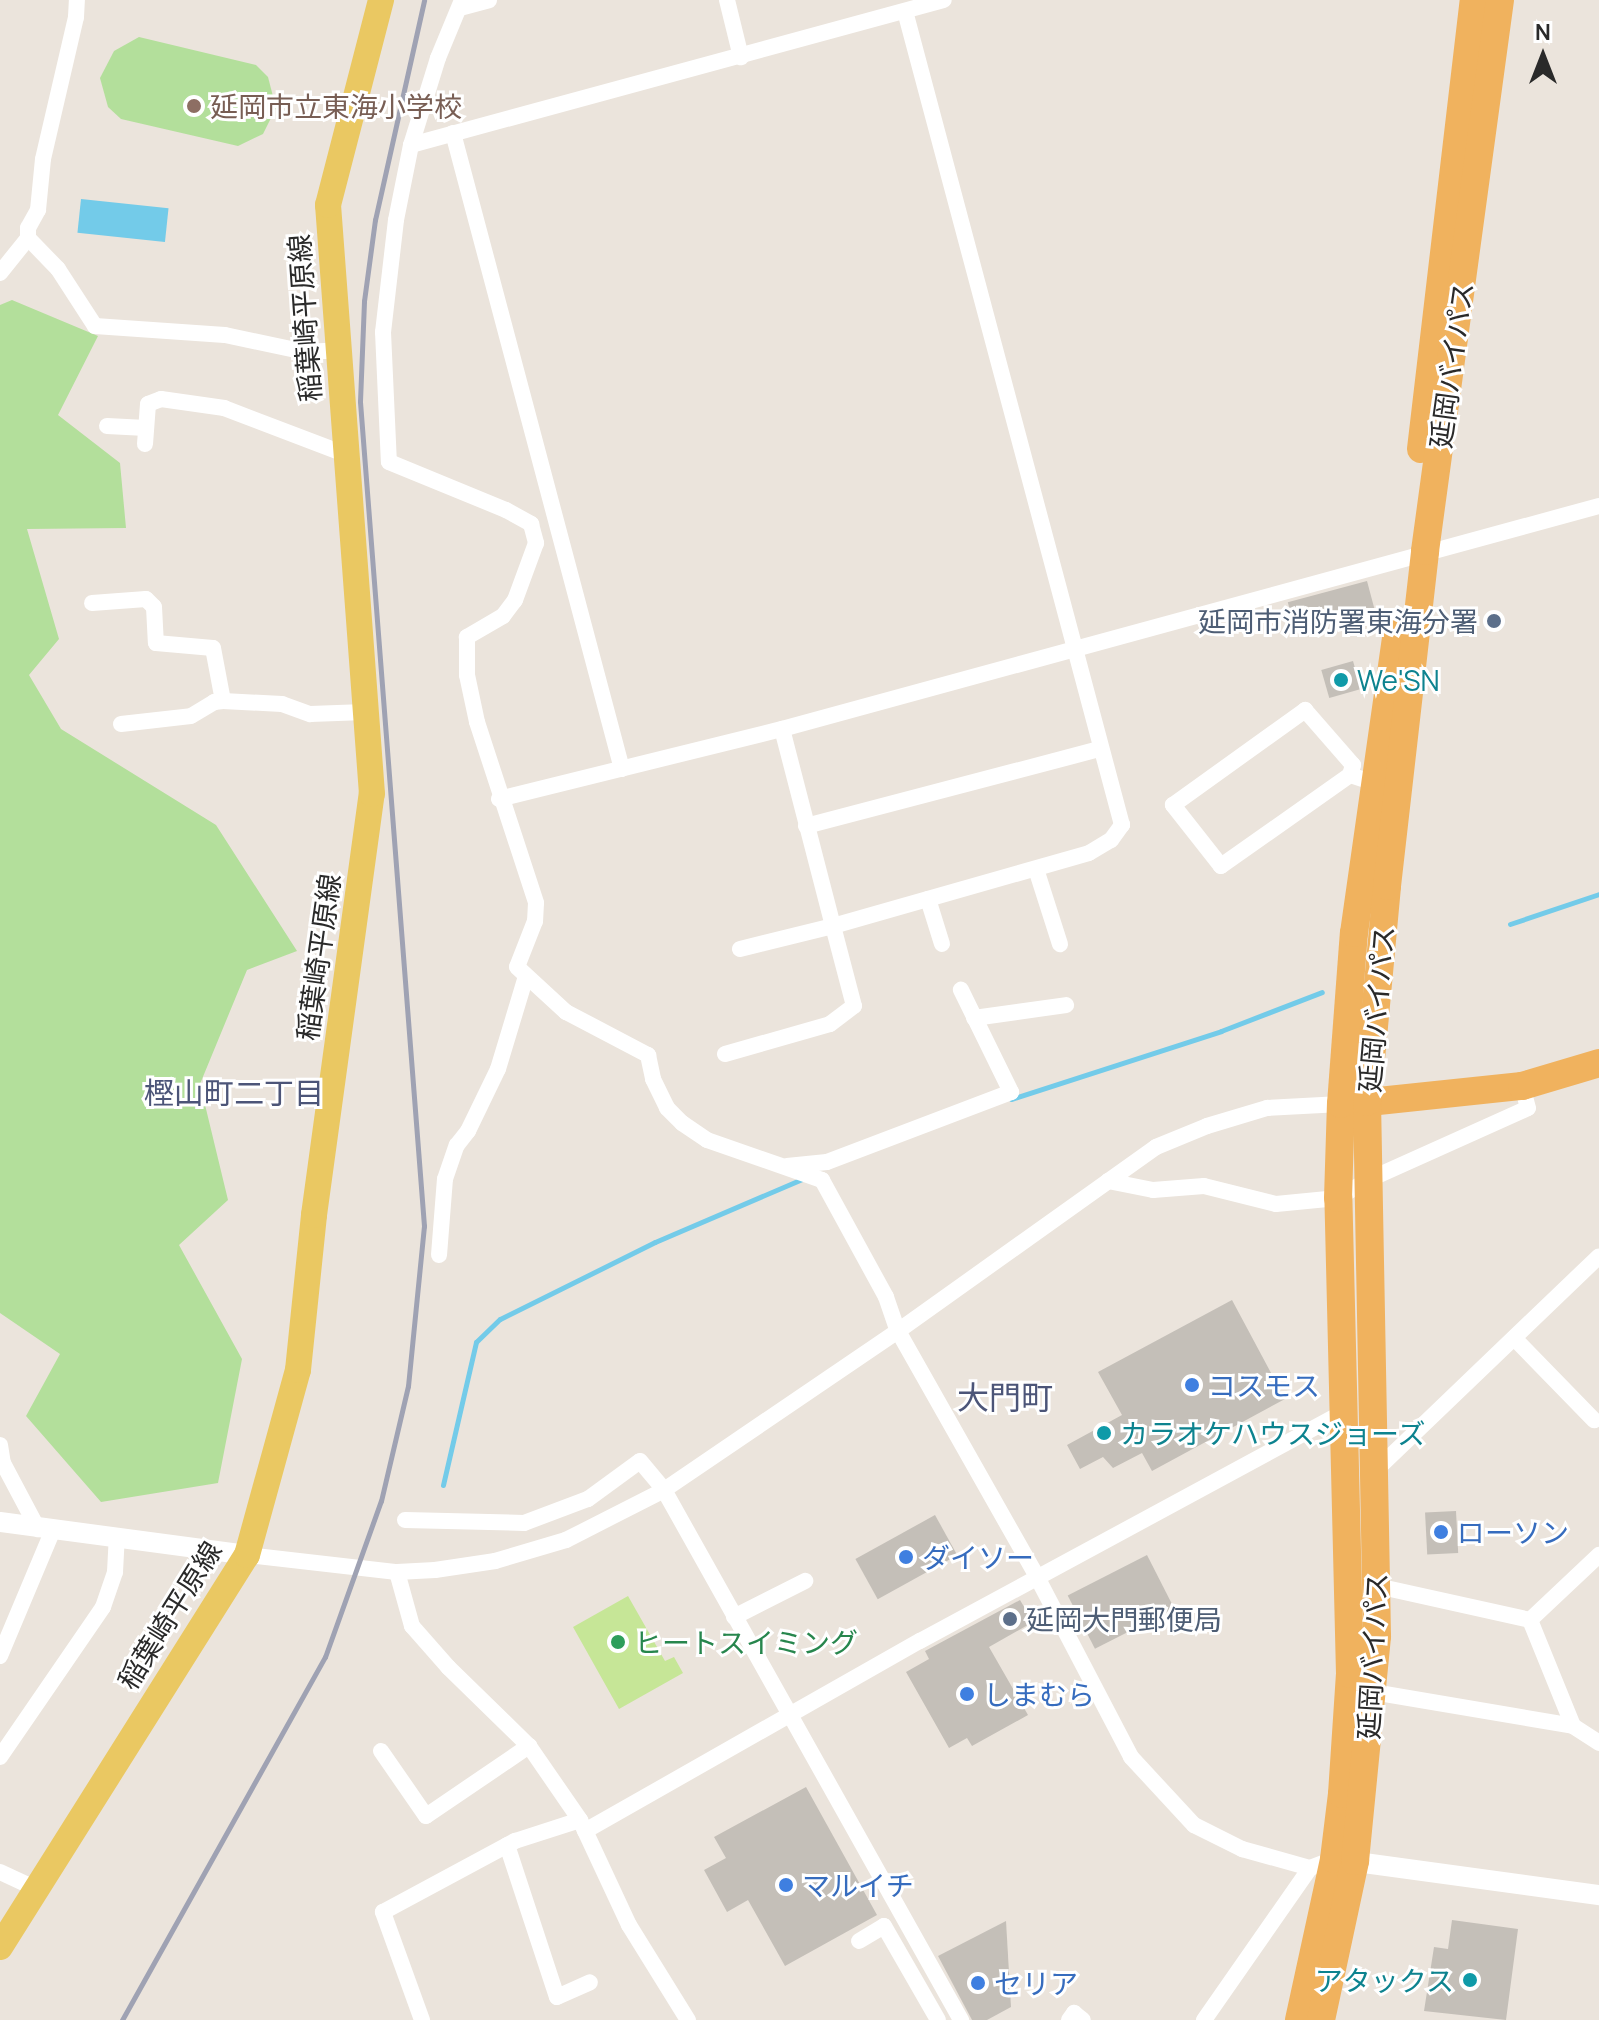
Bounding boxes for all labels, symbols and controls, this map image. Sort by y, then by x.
north arrow [1503,16,1583,96]
text: N [1535,17,1551,47]
place label: 延岡市立東海小学校 [210,89,462,123]
marker: 延岡市立東海小学校 [185,97,203,115]
street label: 稲葉崎平原線 [281,233,327,403]
street label: 延岡バイパス [1423,279,1479,451]
place label: 延岡市消防署東海分署 [1198,604,1478,638]
marker: 延岡市消防署東海分署 [1485,612,1503,630]
place label: We'SN [1357,663,1440,697]
marker: We'SN [1332,671,1350,689]
street label: 稲葉崎平原線 [290,871,346,1043]
street label: 延岡バイパス [1352,924,1400,1094]
district label: 樫山町二丁目 [144,1075,324,1111]
place label: コスモス [1208,1368,1320,1402]
marker: コスモス [1183,1376,1201,1394]
district label: 大門町 [957,1378,1053,1416]
place label: カラオケハウスジョーズ [1120,1416,1428,1450]
marker: カラオケハウスジョーズ [1095,1424,1113,1442]
place label: ローソン [1457,1515,1569,1549]
marker: ローソン [1432,1523,1450,1541]
street label: 稲葉崎平原線 [110,1535,228,1695]
place label: ダイソー [922,1540,1034,1574]
marker: ダイソー [897,1548,915,1566]
street label: 延岡バイパス [1351,1571,1393,1741]
place label: 延岡大門郵便局 [1026,1602,1222,1636]
marker: 延岡大門郵便局 [1001,1610,1019,1628]
place label: ヒートスイミング [634,1625,858,1659]
marker: ヒートスイミング [609,1633,627,1651]
place label: しまむら [983,1677,1095,1711]
marker: しまむら [958,1685,976,1703]
place label: マルイチ [802,1868,914,1902]
marker: マルイチ [777,1876,795,1894]
place label: アタックス [1314,1963,1454,1997]
place label: セリア [994,1966,1078,2000]
marker: アタックス [1461,1971,1479,1989]
marker: セリア [969,1974,987,1992]

